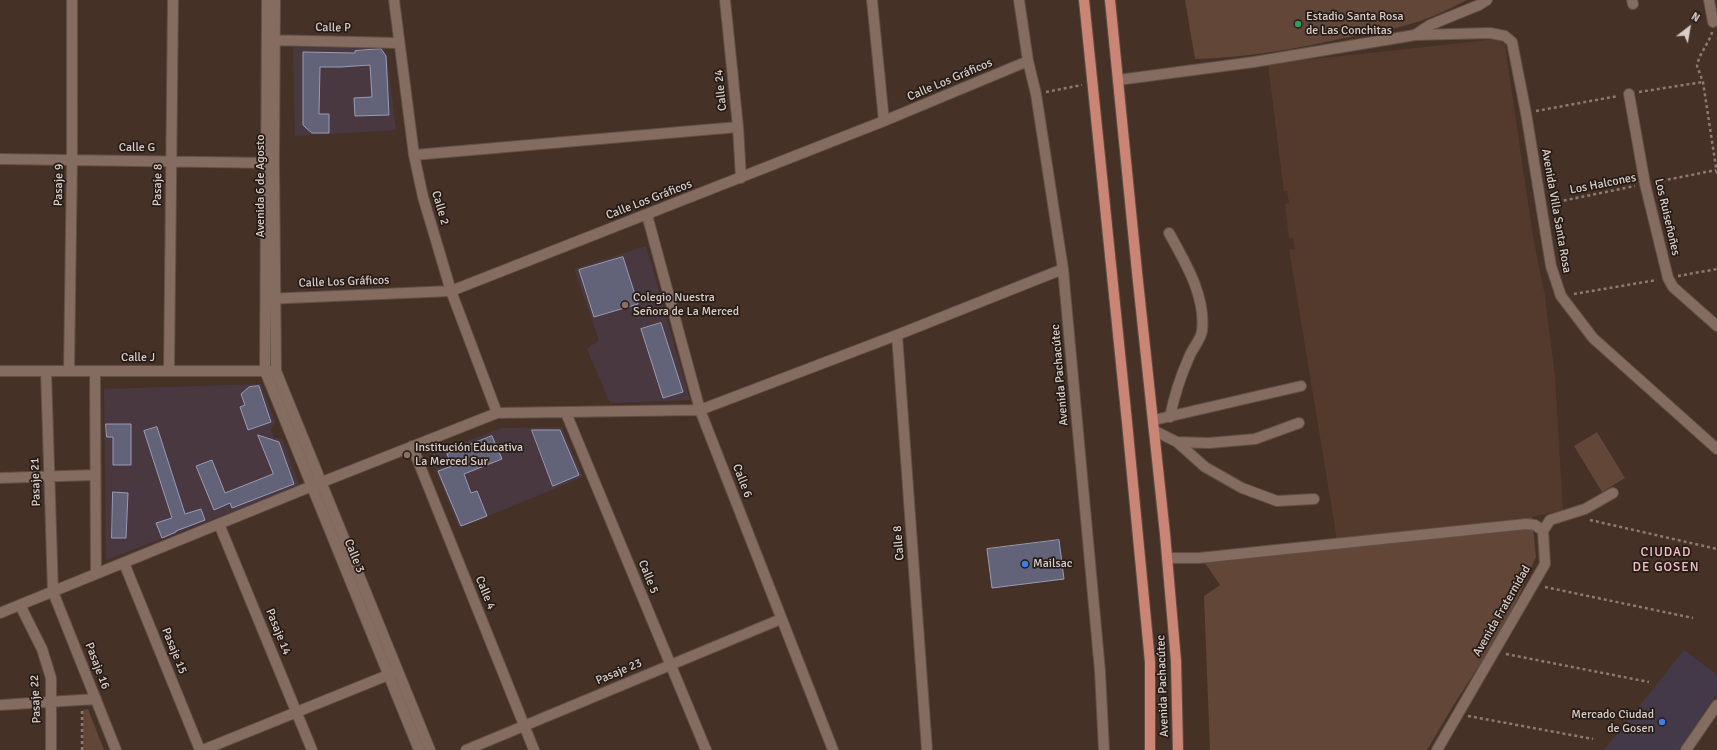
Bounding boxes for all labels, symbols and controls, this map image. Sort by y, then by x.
north arrow [1669,8,1709,48]
place label: Estadio Santa Rosa de Las Conchitas [1306,10,1404,38]
text: N [1689,10,1702,25]
marker: Estadio Santa Rosa de Las Conchitas [1293,19,1303,29]
street label: Calle P [315,20,351,36]
street label: Calle Los Gráficos [905,56,995,104]
street label: Calle 24 [712,69,730,111]
street label: Avenida 6 de Agosto [254,135,268,237]
street label: Calle G [119,141,155,155]
street label: Avenida Villa Santa Rosa [1538,148,1574,274]
street label: Pasaje 9 [51,164,67,206]
street label: Pasaje 8 [150,164,166,206]
street label: Los Halcones [1569,171,1637,197]
street label: Calle Los Gráficos [604,177,694,223]
street label: Los Ruiseñoñes [1651,177,1683,257]
street label: Calle 2 [428,189,452,227]
street label: Calle Los Gráficos [298,273,390,291]
place label: Colegio Nuestra Señora de La Merced [633,291,739,319]
marker: Colegio Nuestra Señora de La Merced [620,300,630,310]
street label: Avenida Pachacútec [1048,324,1072,426]
street label: Calle J [121,351,155,365]
place label: Institución Educativa La Merced Sur [415,441,523,469]
marker: Institución Educativa La Merced Sur [402,450,412,460]
street label: Pasaje 21 [28,457,44,507]
street label: Calle 6 [729,462,755,500]
street label: Calle 8 [891,525,907,561]
street label: Calle 3 [341,537,367,575]
district label: CIUDAD DE GOSEN [1633,545,1699,576]
place label: Mailsac [1033,557,1073,571]
street label: Calle 5 [635,558,661,596]
marker: Mailsac [1020,559,1030,569]
street label: Avenida Fraternidad [1470,563,1534,659]
street label: Calle 4 [472,574,498,612]
street label: Pasaje 14 [262,607,294,657]
street label: Pasaje 15 [158,626,190,676]
street label: Avenida Pachacútec [1154,635,1172,737]
street label: Pasaje 16 [82,641,112,691]
street label: Pasaje 23 [594,656,644,688]
street label: Pasaje 22 [28,674,44,724]
place label: Mercado Ciudad de Gosen [1571,708,1654,736]
marker: Mercado Ciudad de Gosen [1657,717,1667,727]

